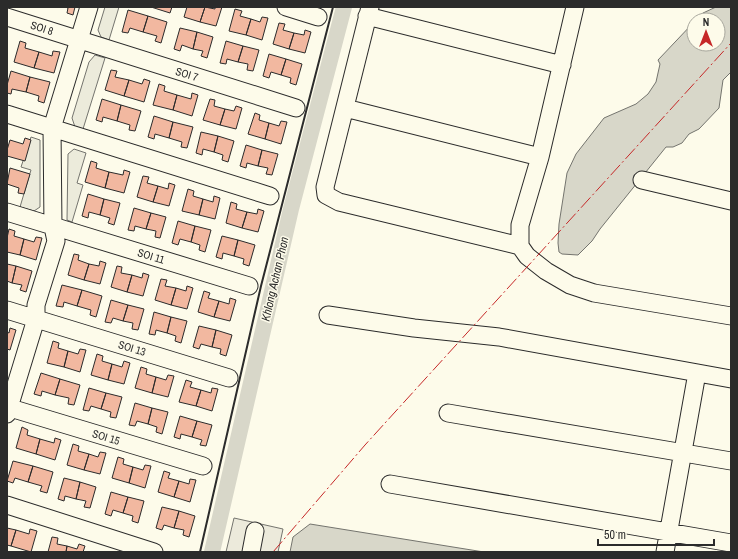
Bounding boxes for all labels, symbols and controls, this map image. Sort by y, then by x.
north arrow [686,12,726,52]
text: N [703,15,709,29]
street label: SOI 8 [29,18,55,38]
street label: SOI 7 [174,64,200,84]
water label: Khlong Achan Phon [257,235,293,323]
street label: SOI 11 [136,245,166,267]
street label: SOI 13 [117,337,147,359]
street label: SOI 15 [91,426,121,448]
scale bar [598,521,714,547]
text: 50 m [604,527,626,543]

